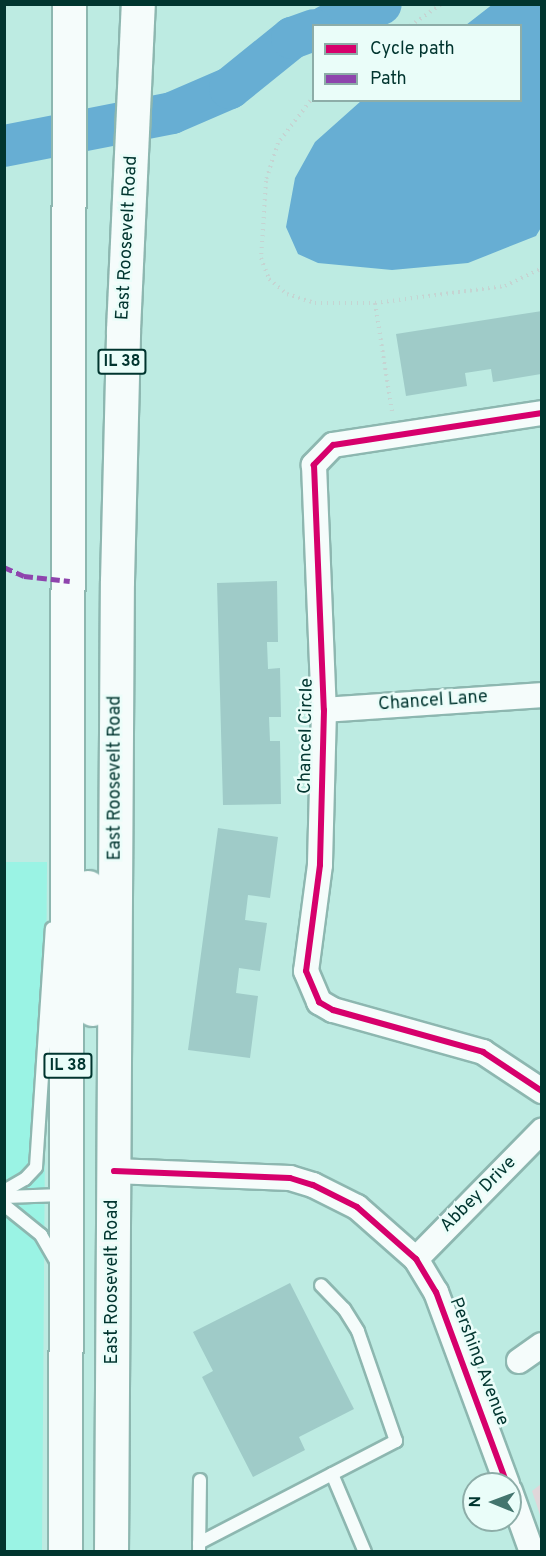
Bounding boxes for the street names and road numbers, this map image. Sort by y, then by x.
street label: East Roosevelt Road [113,155,143,321]
road number: IL 38 [96,349,148,375]
street label: Chancel Circle [295,678,319,794]
street label: Chancel Lane [378,687,488,717]
street label: East Roosevelt Road [105,696,127,860]
road number: IL 38 [42,1053,94,1079]
street label: Abbey Drive [437,1153,521,1237]
street label: East Roosevelt Road [102,1200,124,1364]
street label: Pershing Avenue [444,1295,512,1429]

